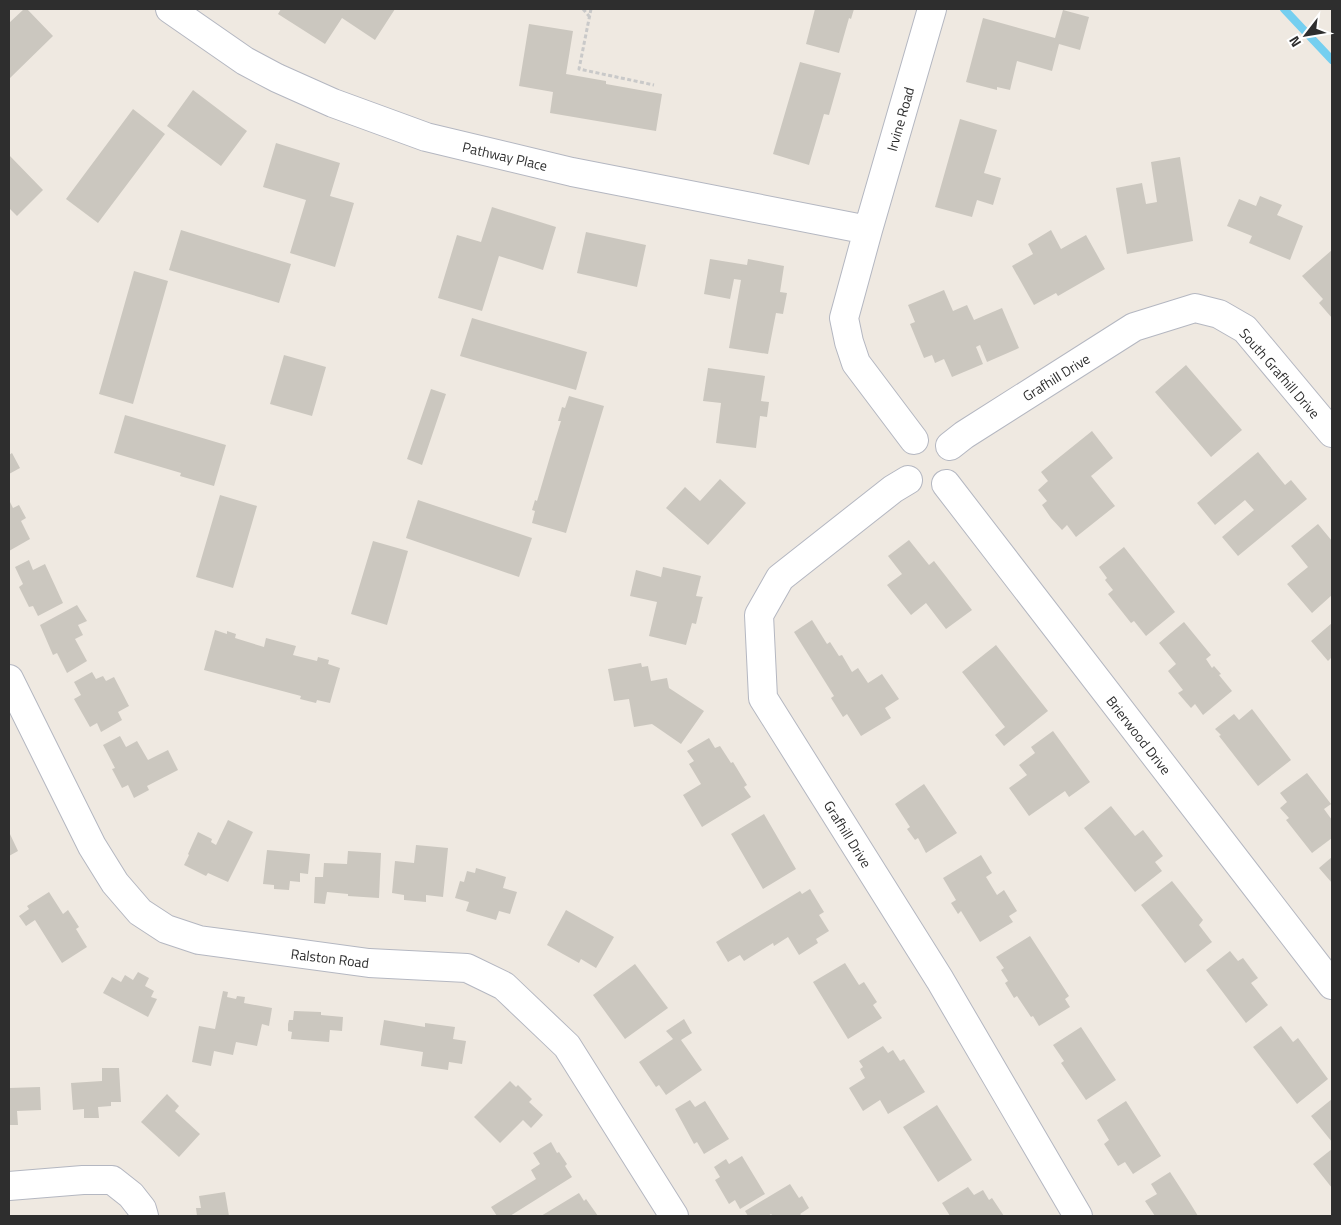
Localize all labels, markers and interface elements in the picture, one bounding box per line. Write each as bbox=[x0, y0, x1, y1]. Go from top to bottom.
north arrow bbox=[1281, 10, 1331, 60]
text: N bbox=[1283, 32, 1306, 52]
street label: Irvine Road bbox=[881, 84, 919, 154]
street label: Pathway Place bbox=[460, 136, 550, 176]
street label: South Grafhill Drive bbox=[1235, 323, 1325, 423]
street label: Grafhill Drive bbox=[1018, 348, 1094, 406]
street label: Brierwood Drive bbox=[1102, 691, 1176, 779]
street label: Grafhill Drive bbox=[819, 796, 877, 872]
street label: Ralston Road bbox=[290, 943, 370, 973]

